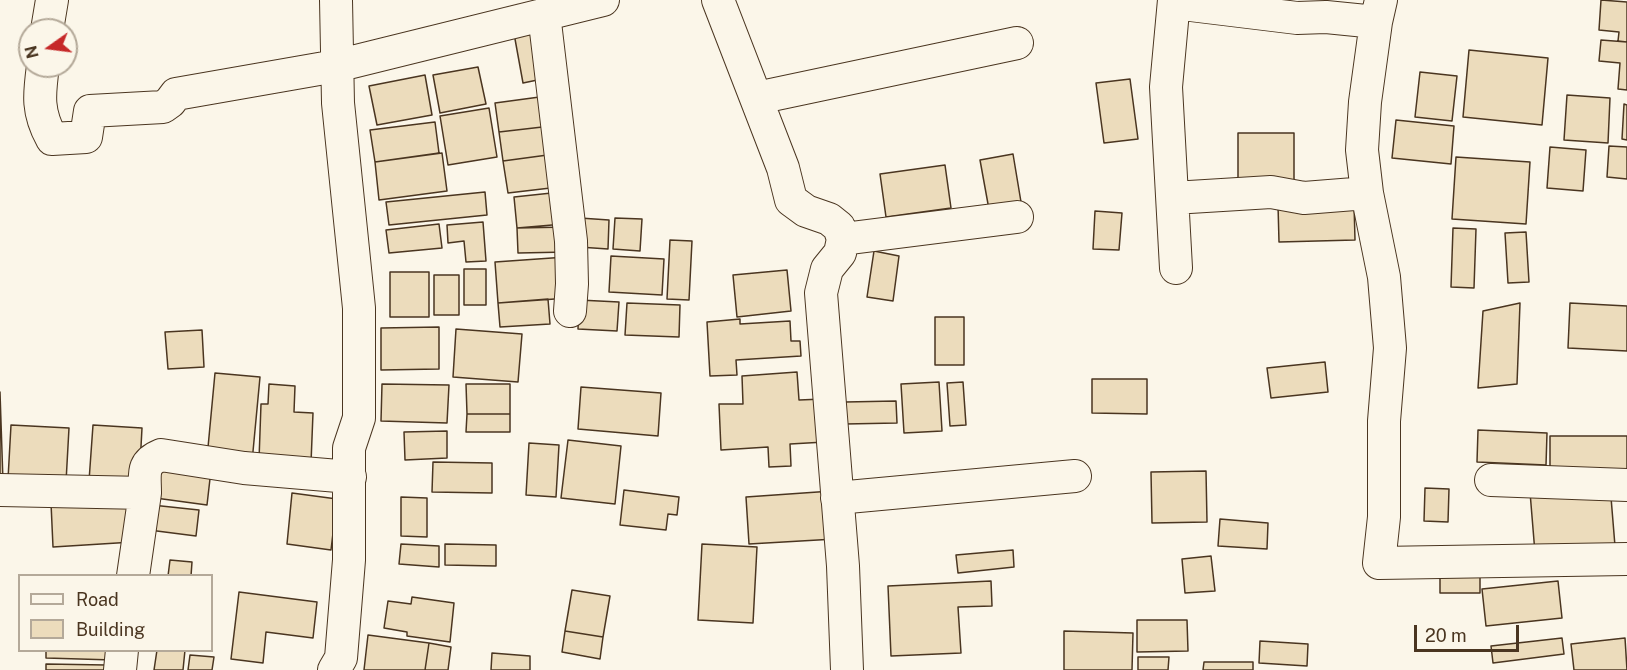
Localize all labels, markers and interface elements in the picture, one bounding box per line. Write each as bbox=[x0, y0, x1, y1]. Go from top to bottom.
north arrow bbox=[18, 18, 78, 78]
text: N bbox=[21, 44, 43, 60]
legend bbox=[18, 574, 213, 652]
text: Road bbox=[76, 589, 119, 610]
scale bar bbox=[1417, 613, 1522, 651]
text: Building bbox=[76, 619, 145, 640]
text: 20 m bbox=[1425, 625, 1467, 646]

